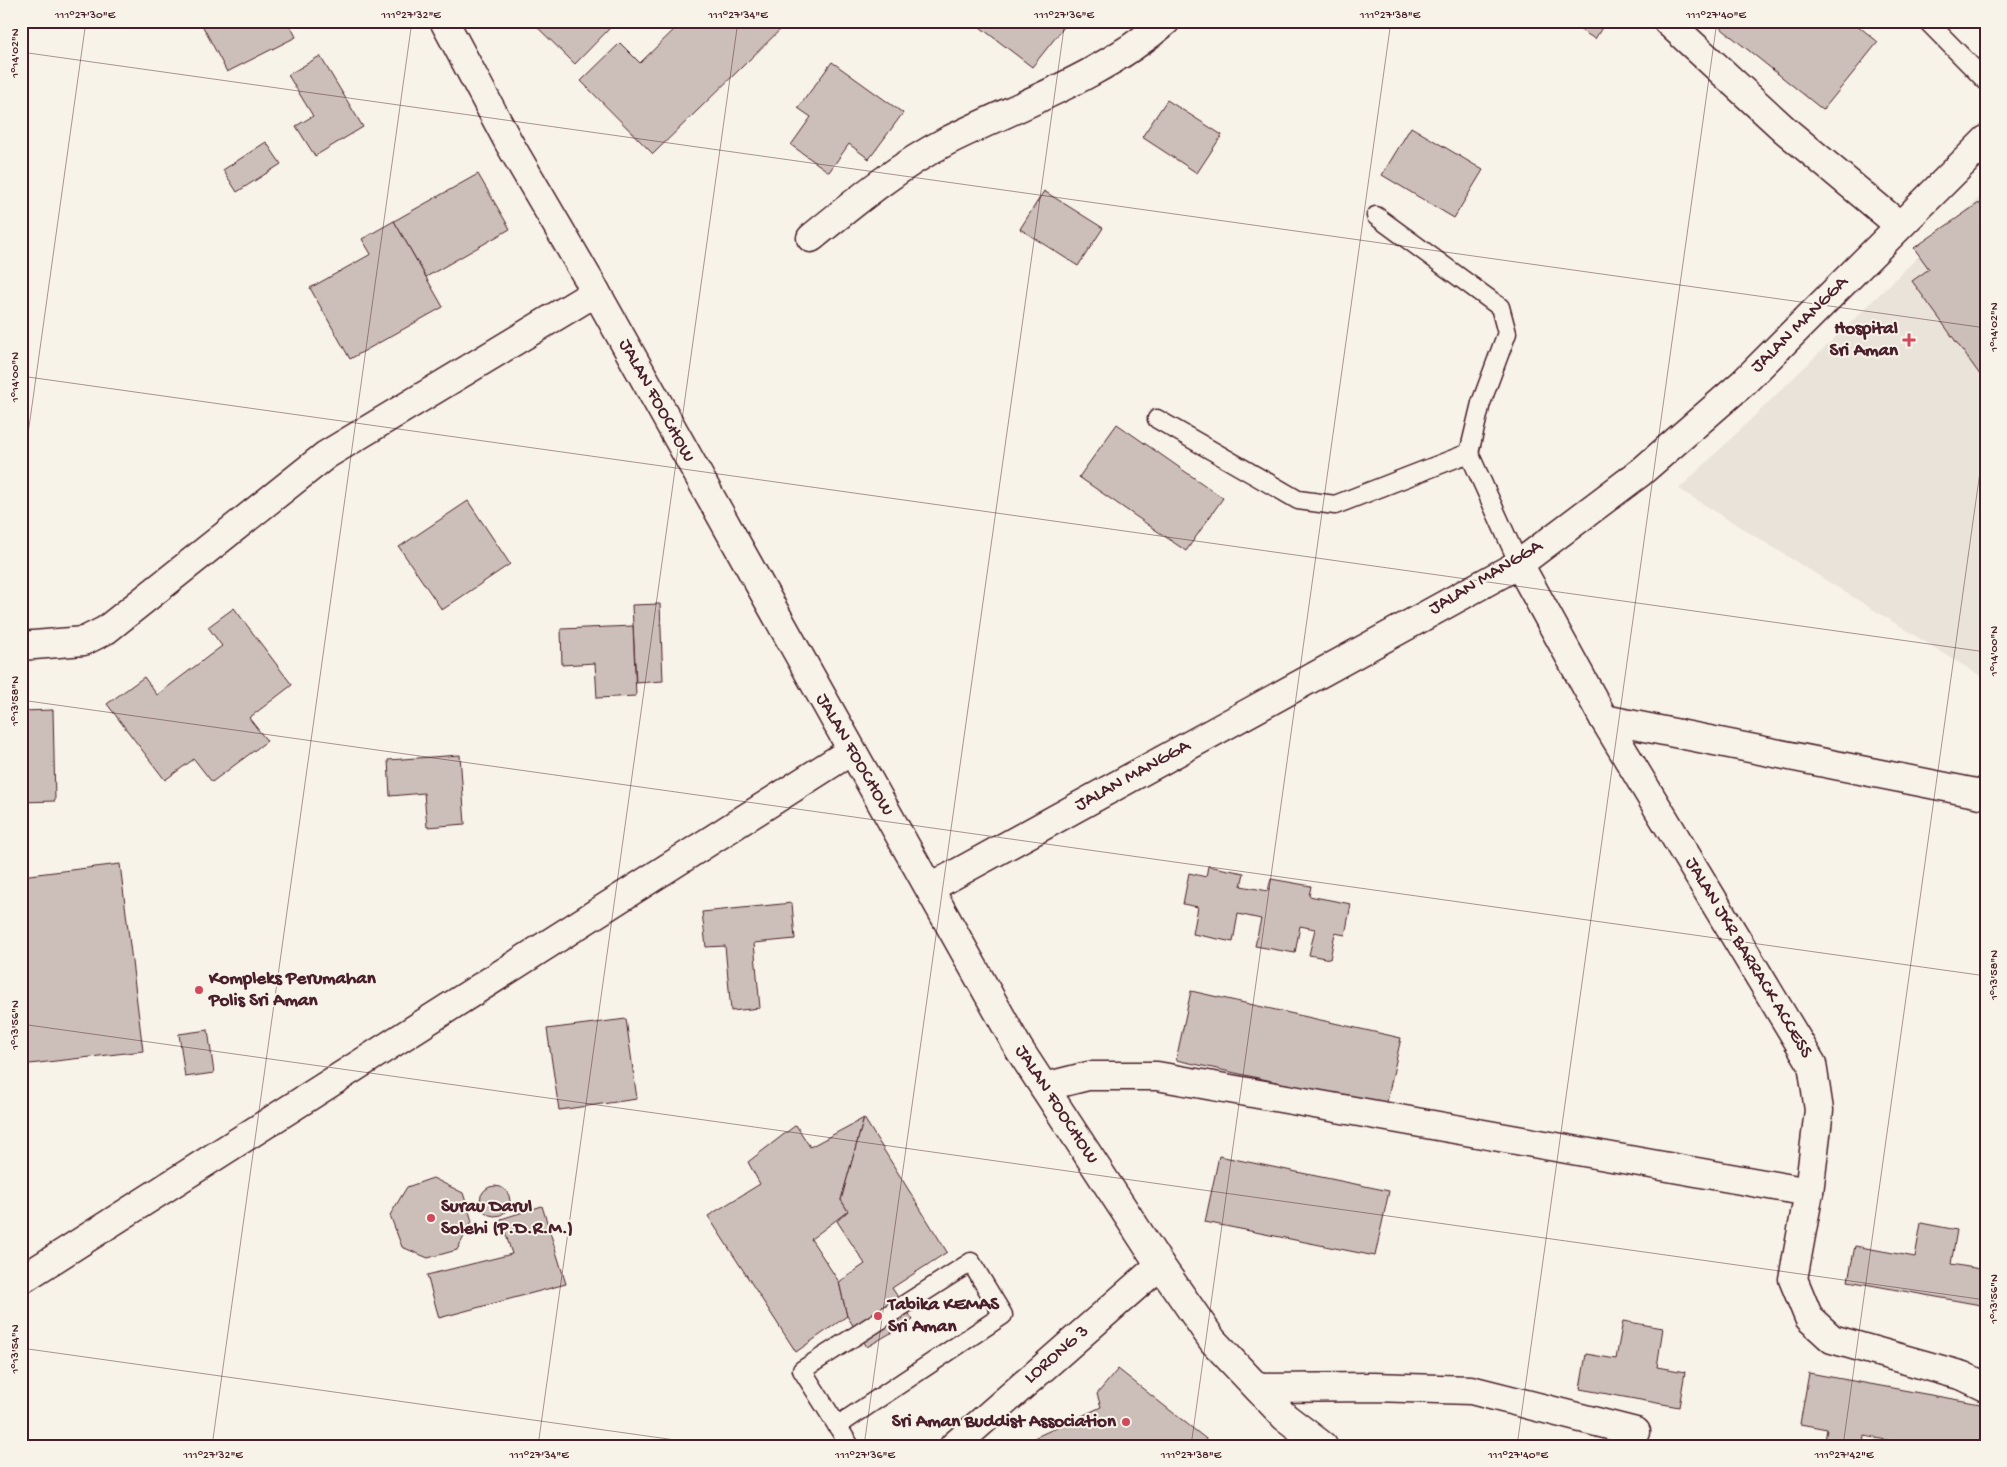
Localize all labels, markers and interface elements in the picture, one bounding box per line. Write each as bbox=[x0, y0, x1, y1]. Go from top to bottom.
text: 111°27'30"E bbox=[54, 9, 116, 23]
text: 111°27'32"E bbox=[380, 9, 441, 23]
text: 111°27'34"E bbox=[707, 9, 768, 23]
text: 111°27'36"E bbox=[1033, 9, 1094, 23]
text: 111°27'38"E bbox=[1359, 9, 1421, 23]
text: 111°27'40"E bbox=[1685, 9, 1747, 23]
text: 1°14'02"N bbox=[9, 28, 23, 79]
street label: JALAN MANGGA bbox=[1746, 270, 1855, 379]
text: 1°14'02"N bbox=[1988, 302, 2002, 353]
place label: Hospital Sri Aman bbox=[1830, 318, 1899, 363]
marker: Hospital Sri Aman bbox=[1902, 333, 1916, 347]
street label: JALAN FOOCHOW bbox=[613, 335, 699, 467]
text: 1°14'00"N bbox=[9, 352, 23, 403]
street label: JALAN MANGGA bbox=[1425, 534, 1548, 621]
text: 1°14'00"N bbox=[1988, 626, 2002, 677]
text: 1°13'58"N bbox=[9, 676, 23, 727]
street label: JALAN FOOCHOW bbox=[810, 690, 898, 820]
street label: JALAN MANGGA bbox=[1071, 734, 1196, 817]
street label: JALAN JKR BARRACK ACCESS bbox=[1679, 854, 1817, 1063]
text: 1°13'58"N bbox=[1988, 950, 2002, 1001]
place label: Kompleks Perumahan Polis Sri Aman bbox=[208, 968, 377, 1013]
marker: Kompleks Perumahan Polis Sri Aman bbox=[193, 984, 205, 996]
text: 1°13'56"N bbox=[9, 1000, 23, 1051]
street label: JALAN FOOCHOW bbox=[1009, 1041, 1103, 1169]
place label: Surau Darul Solehi (P.D.R.M.) bbox=[441, 1196, 573, 1241]
marker: Surau Darul Solehi (P.D.R.M.) bbox=[425, 1212, 437, 1224]
text: 1°13'56"N bbox=[1988, 1274, 2002, 1325]
place label: Tabika KEMAS Sri Aman bbox=[886, 1294, 1000, 1339]
marker: Tabika KEMAS Sri Aman bbox=[872, 1310, 884, 1322]
street label: LORONG 3 bbox=[1020, 1320, 1094, 1389]
text: 1°13'54"N bbox=[9, 1324, 23, 1375]
place label: Sri Aman Buddist Association bbox=[892, 1411, 1117, 1434]
marker: Sri Aman Buddist Association bbox=[1120, 1416, 1132, 1428]
text: 111°27'32"E bbox=[182, 1449, 243, 1463]
text: 111°27'34"E bbox=[508, 1449, 569, 1463]
text: 111°27'36"E bbox=[834, 1449, 895, 1463]
text: 111°27'38"E bbox=[1160, 1449, 1222, 1463]
text: 111°27'40"E bbox=[1487, 1449, 1549, 1463]
text: 111°27'42"E bbox=[1813, 1449, 1874, 1463]

